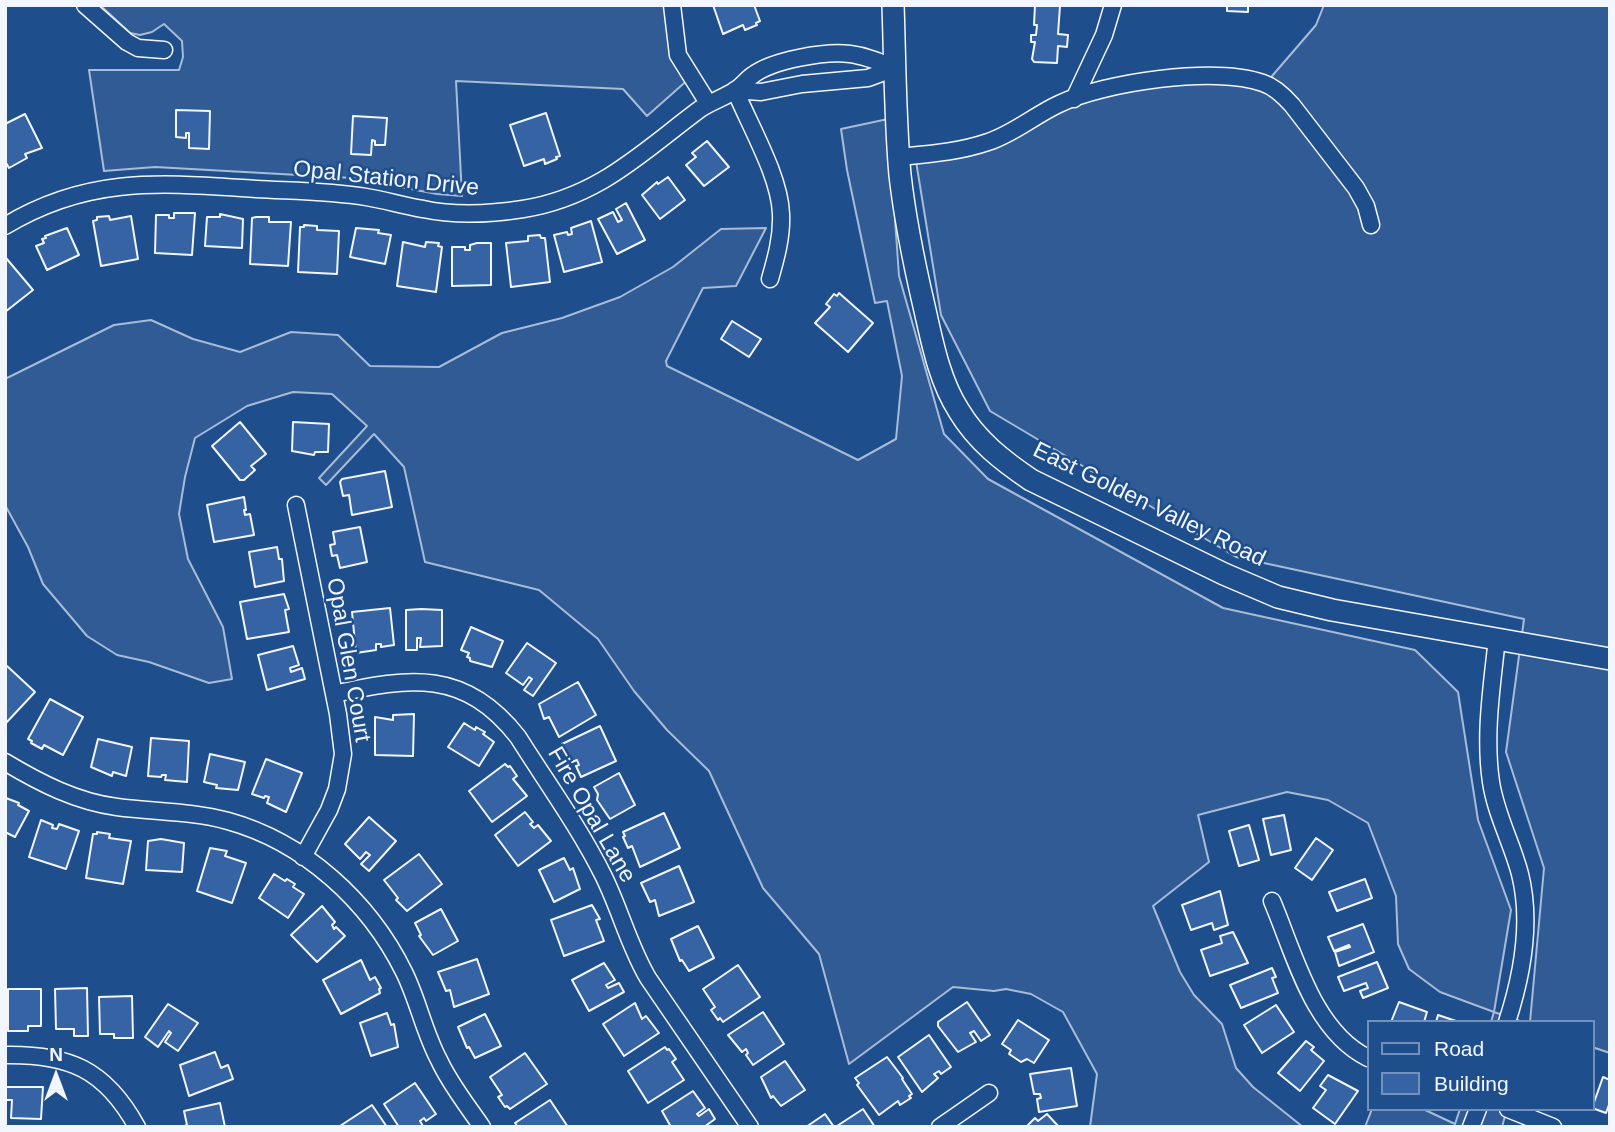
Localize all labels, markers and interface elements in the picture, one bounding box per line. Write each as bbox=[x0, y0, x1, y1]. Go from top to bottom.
street label: Opal Station Drive bbox=[292, 156, 480, 202]
street label: East Golden Valley Road bbox=[1028, 437, 1270, 573]
street label: Opal Glen Court bbox=[320, 576, 376, 744]
street label: Fire Opal Lane bbox=[541, 742, 641, 888]
legend bbox=[1366, 1020, 1594, 1111]
text: Road bbox=[1434, 1037, 1484, 1060]
north arrow bbox=[21, 1041, 91, 1111]
text: N bbox=[49, 1044, 63, 1065]
text: Building bbox=[1434, 1072, 1509, 1095]

